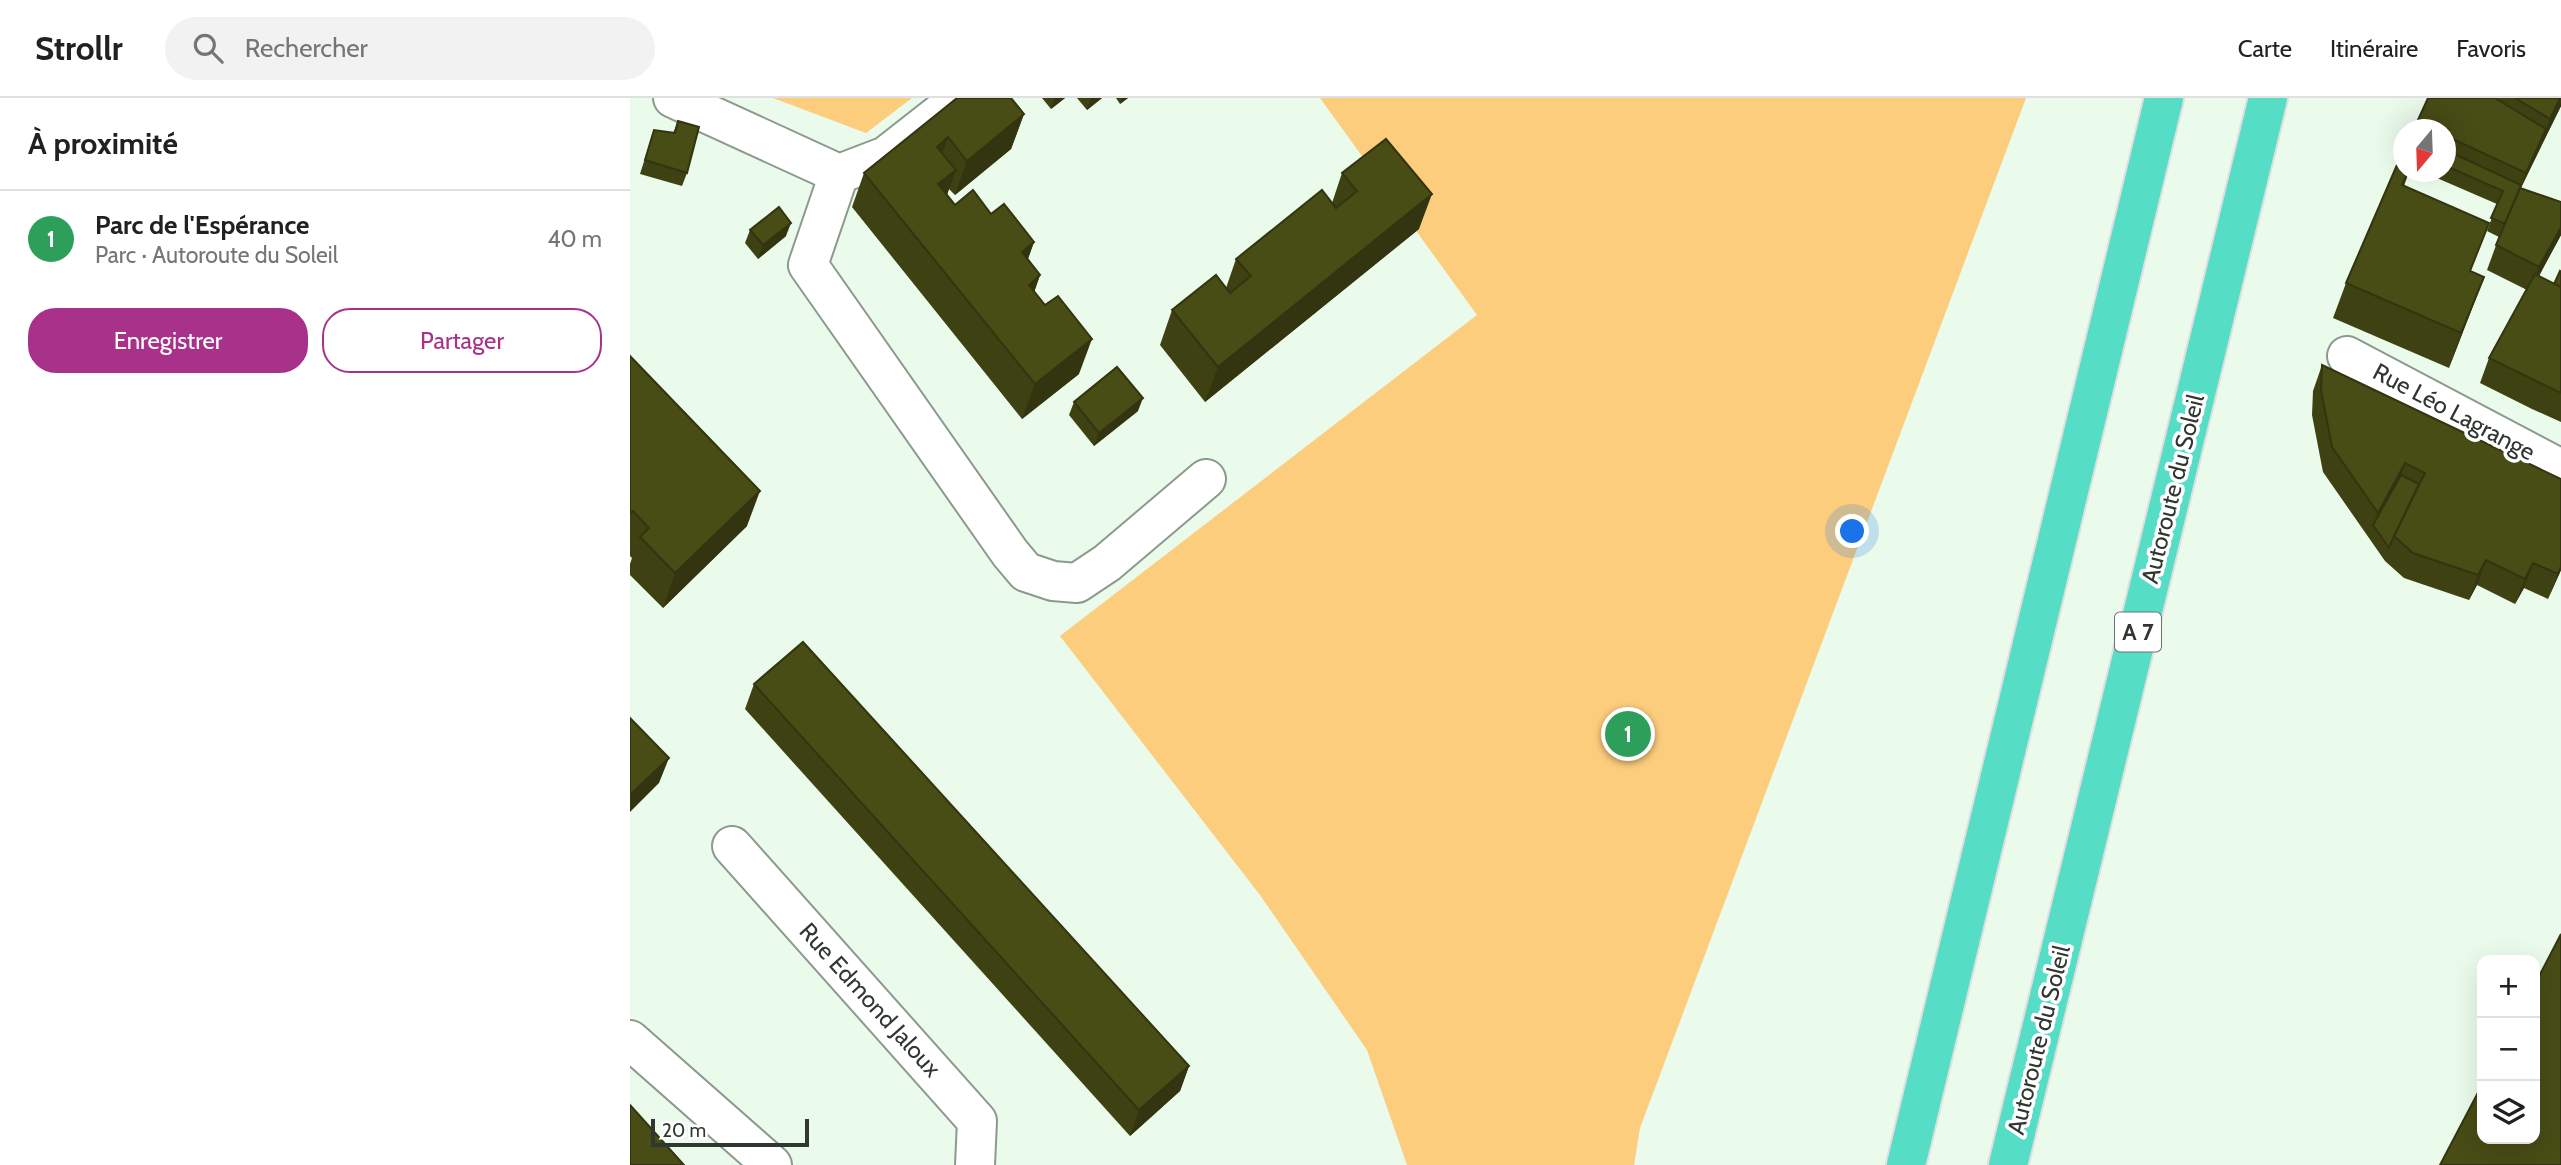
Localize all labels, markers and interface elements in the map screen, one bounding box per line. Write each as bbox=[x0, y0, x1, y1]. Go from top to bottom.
search box bbox=[165, 17, 655, 80]
text: Strollr bbox=[35, 28, 123, 68]
icon: search bbox=[189, 29, 227, 67]
text: Rechercher bbox=[245, 32, 368, 64]
text: Carte bbox=[2238, 34, 2292, 63]
text: Itinéraire bbox=[2330, 34, 2418, 63]
text: Favoris bbox=[2456, 34, 2526, 63]
north arrow bbox=[2393, 119, 2456, 182]
text: À proximité bbox=[28, 125, 178, 162]
text: Parc de l'Espérance bbox=[95, 209, 310, 241]
text: 1 bbox=[47, 225, 55, 253]
text: 40 m bbox=[547, 225, 602, 253]
text: Parc · Autoroute du Soleil bbox=[95, 241, 338, 269]
button: Enregistrer bbox=[28, 308, 308, 373]
button: Partager bbox=[322, 308, 602, 373]
street label: Rue Léo Lagrange bbox=[2368, 357, 2540, 466]
street label: Autoroute du Soleil bbox=[2135, 391, 2210, 587]
your location bbox=[1835, 514, 1869, 548]
road number: A 7 bbox=[2115, 612, 2161, 652]
pin: 1 bbox=[1605, 708, 1651, 760]
street label: Rue Edmond Jaloux bbox=[794, 917, 948, 1083]
street label: Autoroute du Soleil bbox=[2001, 942, 2076, 1138]
map controls bbox=[2477, 955, 2540, 1144]
button: + bbox=[2477, 955, 2540, 1018]
button: − bbox=[2477, 1018, 2540, 1081]
button: layers bbox=[2477, 1081, 2540, 1144]
scale bar bbox=[651, 1116, 808, 1148]
text: 20 m bbox=[662, 1119, 706, 1142]

